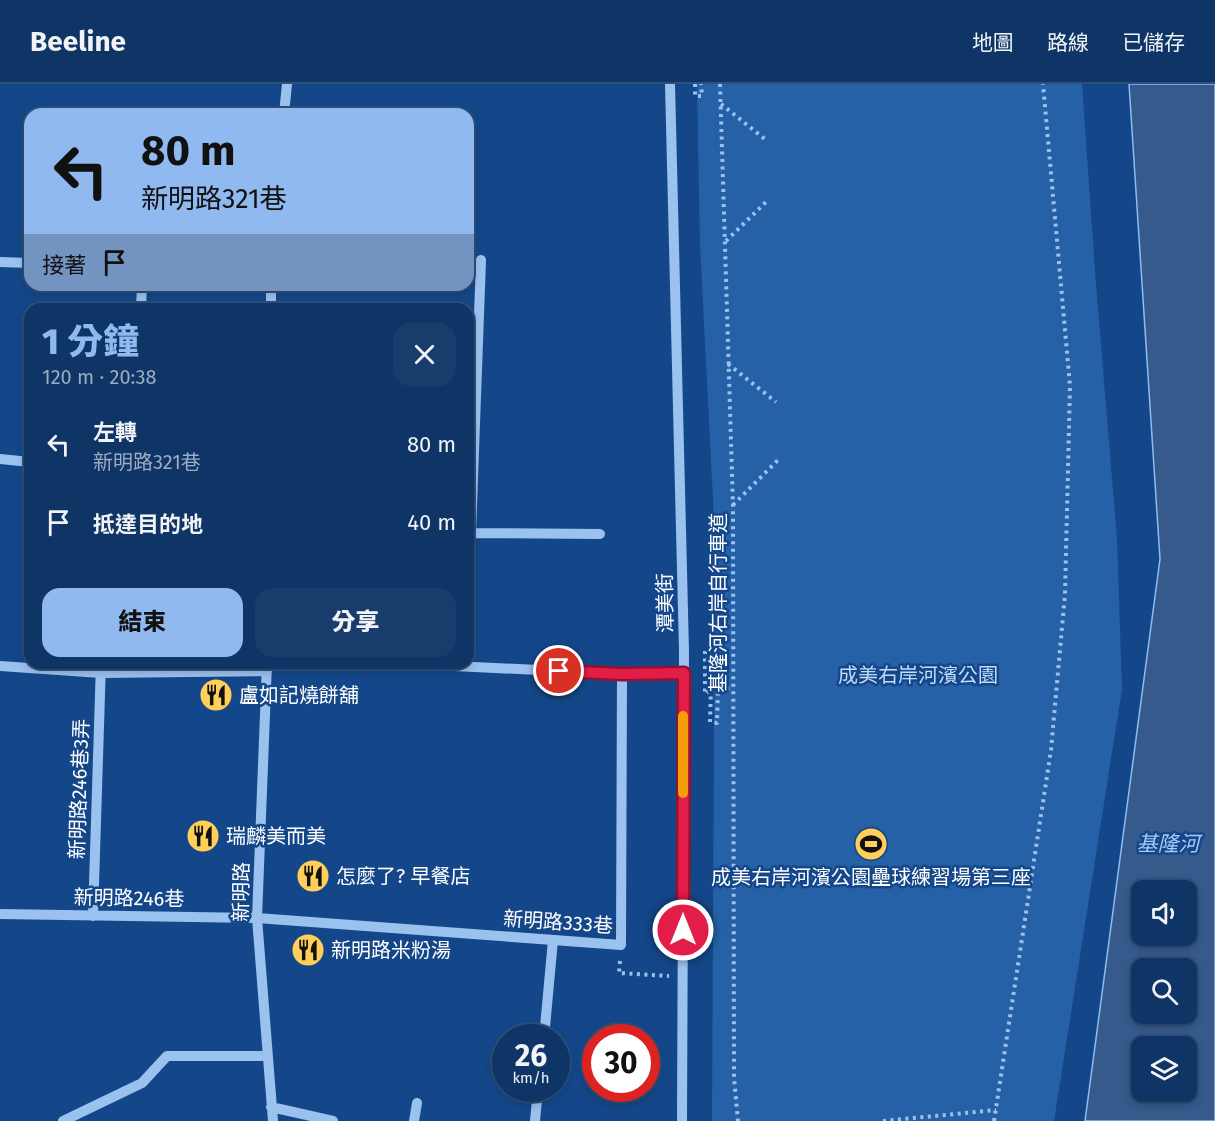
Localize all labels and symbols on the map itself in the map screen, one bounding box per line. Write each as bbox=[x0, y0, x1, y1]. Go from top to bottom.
street label: 基隆河右岸自行車道 bbox=[706, 513, 730, 693]
street label: 潭美街 bbox=[652, 573, 678, 633]
pin bbox=[533, 645, 584, 696]
park label: 成美右岸河濱公園 bbox=[838, 663, 998, 687]
restaurant icon: 盧如記燒餅舖 bbox=[198, 677, 234, 713]
place label: 盧如記燒餅舖 bbox=[239, 683, 359, 707]
street label: 新明路246巷3弄 bbox=[65, 718, 93, 860]
restaurant icon: 瑞麟美而美 bbox=[185, 818, 221, 854]
place label: 瑞麟美而美 bbox=[226, 824, 326, 848]
sports icon: 成美右岸河濱公園壘球練習場第三座 bbox=[853, 826, 889, 862]
water label: 基隆河 bbox=[1137, 831, 1203, 857]
restaurant icon: 怎麼了? 早餐店 bbox=[295, 858, 331, 894]
street label: 新明路 bbox=[228, 862, 254, 922]
place label: 怎麼了? 早餐店 bbox=[336, 864, 470, 888]
place label: 成美右岸河濱公園壘球練習場第三座 bbox=[711, 865, 1031, 889]
street label: 新明路246巷 bbox=[73, 885, 185, 911]
position arrow bbox=[651, 898, 715, 962]
street label: 新明路333巷 bbox=[502, 906, 614, 938]
restaurant icon: 新明路米粉湯 bbox=[290, 932, 326, 968]
place label: 新明路米粉湯 bbox=[331, 938, 451, 962]
speed limit sign: 30 bbox=[582, 1024, 660, 1102]

